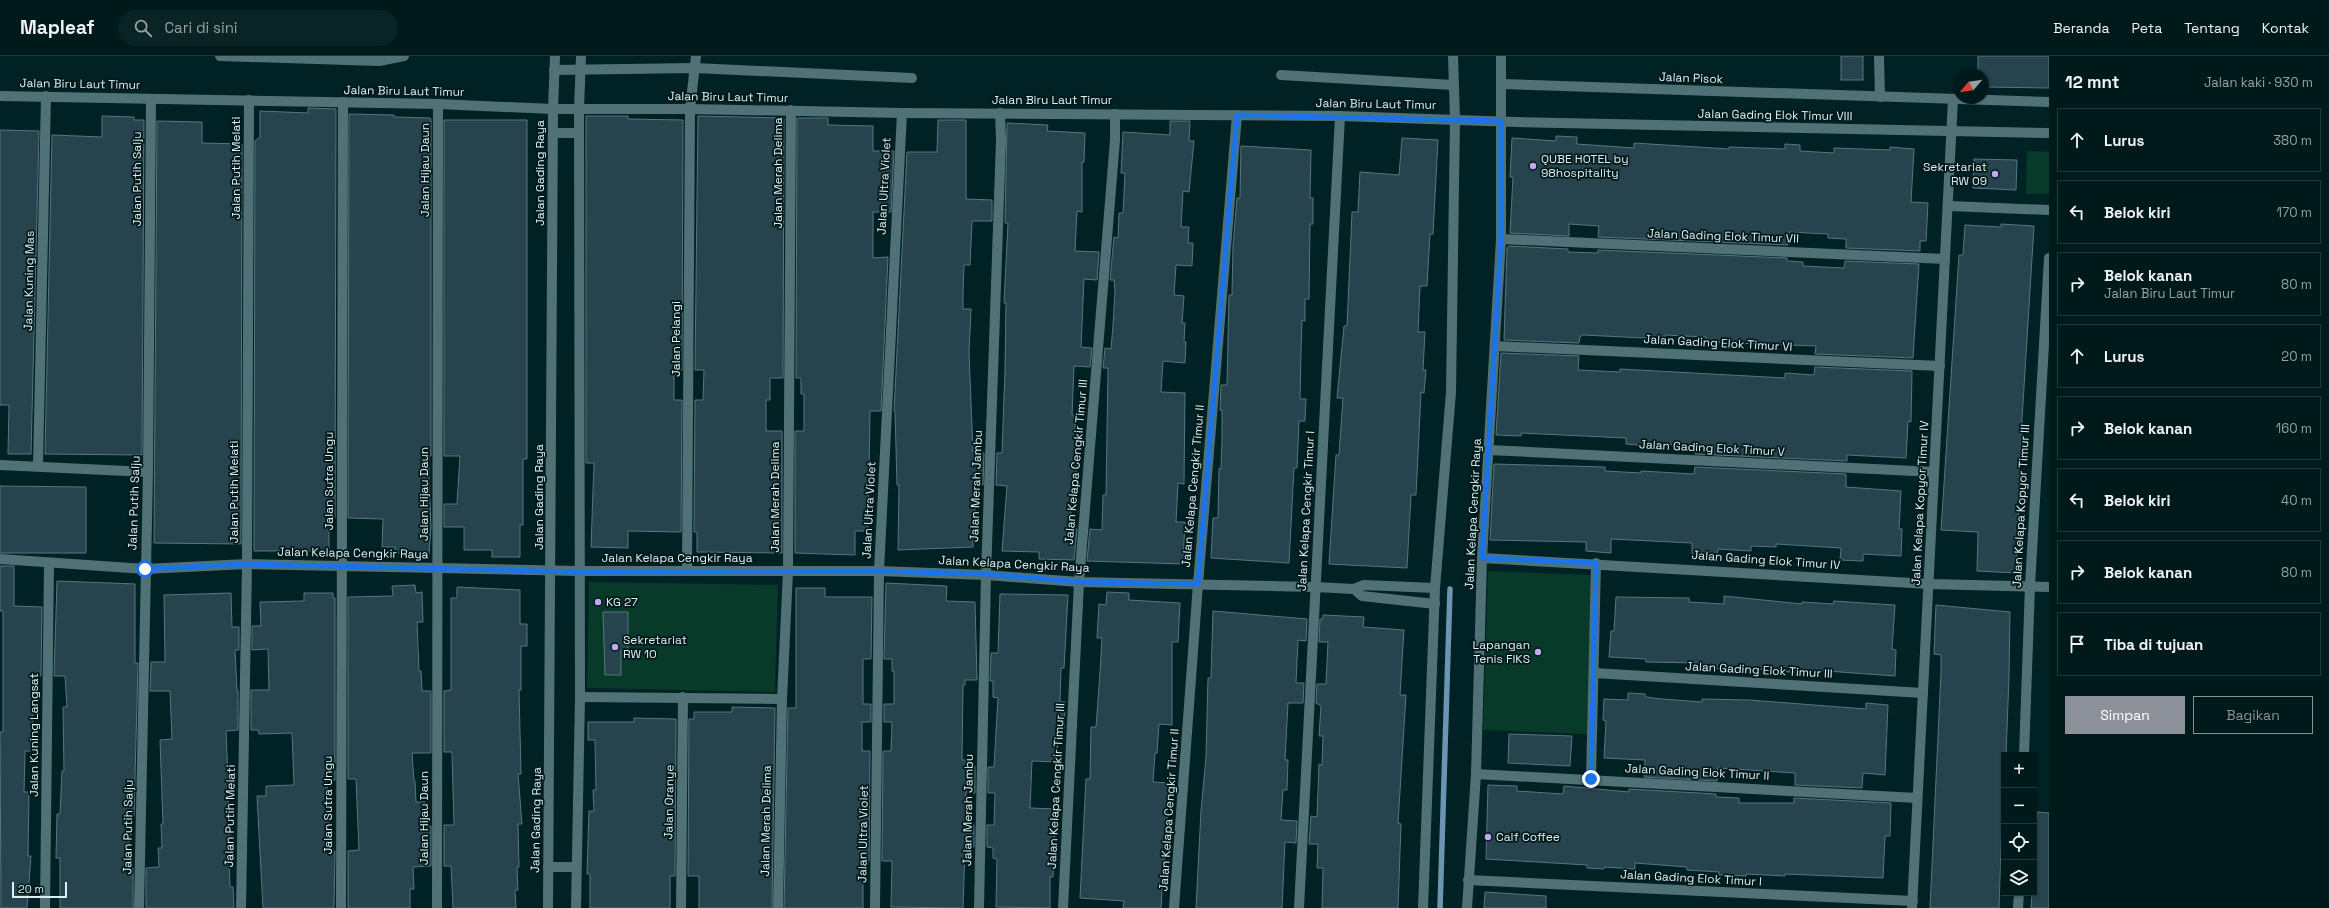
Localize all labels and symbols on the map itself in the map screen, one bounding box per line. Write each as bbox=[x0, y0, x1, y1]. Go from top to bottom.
north arrow bbox=[1953, 68, 1989, 104]
street label: Jalan Pisok bbox=[1659, 69, 1724, 87]
street label: Jalan Biru Laut Timur bbox=[19, 75, 141, 93]
street label: Jalan Biru Laut Timur bbox=[343, 82, 465, 100]
street label: Jalan Biru Laut Timur bbox=[667, 88, 789, 106]
street label: Jalan Biru Laut Timur bbox=[992, 92, 1113, 108]
street label: Jalan Biru Laut Timur bbox=[1315, 95, 1437, 113]
street label: Jalan Gading Elok Timur VIII bbox=[1697, 106, 1853, 124]
street label: Jalan Putih Melati bbox=[228, 117, 244, 219]
street label: Jalan Merah Delima bbox=[770, 117, 786, 229]
street label: Jalan Gading Raya bbox=[532, 120, 548, 226]
street label: Jalan Hijau Daun bbox=[417, 123, 433, 217]
street label: Jalan Putih Salju bbox=[129, 132, 145, 226]
street label: Jalan Ultra Violet bbox=[873, 137, 895, 235]
place label: QUBE HOTEL by 98hospitality bbox=[1541, 151, 1629, 181]
place label: Sekretariat RW 09 bbox=[1923, 159, 1987, 189]
marker: QUBE HOTEL by 98hospitality bbox=[1528, 161, 1538, 171]
marker: Sekretariat RW 09 bbox=[1990, 169, 2000, 179]
street label: Jalan Gading Elok Timur VII bbox=[1647, 225, 1799, 247]
street label: Jalan Kuning Mas bbox=[20, 231, 38, 331]
street label: Jalan Pelangi bbox=[668, 301, 684, 377]
street label: Jalan Gading Elok Timur VI bbox=[1643, 331, 1793, 355]
street label: Jalan Kelapa Cengkir Timur III bbox=[1061, 379, 1091, 545]
street label: Jalan Kelapa Cengkir Timur II bbox=[1178, 404, 1208, 568]
street label: Jalan Kelapa Kopyor Timur IV bbox=[1908, 419, 1932, 586]
street label: Jalan Kelapa Kopyor Timur III bbox=[2009, 424, 2033, 588]
street label: Jalan Merah Jambu bbox=[966, 430, 986, 542]
street label: Jalan Kelapa Cengkir Timur I bbox=[1294, 431, 1318, 591]
street label: Jalan Sutra Ungu bbox=[321, 432, 337, 530]
street label: Jalan Gading Elok Timur V bbox=[1639, 436, 1786, 460]
street label: Jalan Kelapa Cengkir Raya bbox=[1461, 438, 1485, 590]
street label: Jalan Putih Melati bbox=[226, 441, 242, 543]
street label: Jalan Merah Delima bbox=[767, 441, 783, 553]
street label: Jalan Gading Raya bbox=[531, 444, 547, 550]
street label: Jalan Hijau Daun bbox=[416, 447, 432, 541]
street label: Jalan Putih Salju bbox=[124, 455, 144, 551]
street label: Jalan Ultra Violet bbox=[858, 461, 880, 559]
street label: Jalan Kelapa Cengkir Raya bbox=[277, 544, 429, 562]
street label: Jalan Gading Elok Timur IV bbox=[1691, 547, 1842, 573]
street label: Jalan Kelapa Cengkir Raya bbox=[601, 550, 753, 566]
street label: Jalan Kelapa Cengkir Raya bbox=[938, 552, 1090, 576]
route start bbox=[136, 560, 154, 578]
place label: KG 27 bbox=[606, 594, 638, 610]
marker: KG 27 bbox=[593, 597, 603, 607]
place label: Sekretariat RW 10 bbox=[623, 632, 687, 662]
place label: Lapangan Tenis FIKS bbox=[1473, 637, 1530, 667]
marker: Sekretariat RW 10 bbox=[610, 642, 620, 652]
marker: Lapangan Tenis FIKS bbox=[1533, 647, 1543, 657]
street label: Jalan Gading Elok Timur III bbox=[1685, 658, 1833, 682]
street label: Jalan Kuning Langsat bbox=[26, 673, 42, 797]
street label: Jalan Kelapa Cengkir Timur III bbox=[1044, 703, 1068, 869]
street label: Jalan Kelapa Cengkir Timur II bbox=[1155, 728, 1183, 892]
street label: Jalan Merah Jambu bbox=[959, 754, 977, 866]
street label: Jalan Sutra Ungu bbox=[320, 756, 336, 854]
street label: Jalan Gading Elok Timur II bbox=[1624, 760, 1770, 784]
street label: Jalan Putih Melati bbox=[221, 764, 239, 868]
street label: Jalan Oranye bbox=[660, 764, 678, 840]
street label: Jalan Merah Delima bbox=[757, 765, 775, 877]
street label: Jalan Gading Raya bbox=[527, 767, 545, 873]
route end bbox=[1582, 770, 1600, 788]
street label: Jalan Hijau Daun bbox=[416, 771, 432, 865]
street label: Jalan Putih Salju bbox=[119, 779, 137, 875]
street label: Jalan Ultra Violet bbox=[854, 785, 872, 883]
place label: Calf Coffee bbox=[1496, 829, 1560, 845]
marker: Calf Coffee bbox=[1483, 832, 1493, 842]
street label: Jalan Gading Elok Timur I bbox=[1620, 866, 1762, 890]
scale bar bbox=[12, 880, 67, 899]

